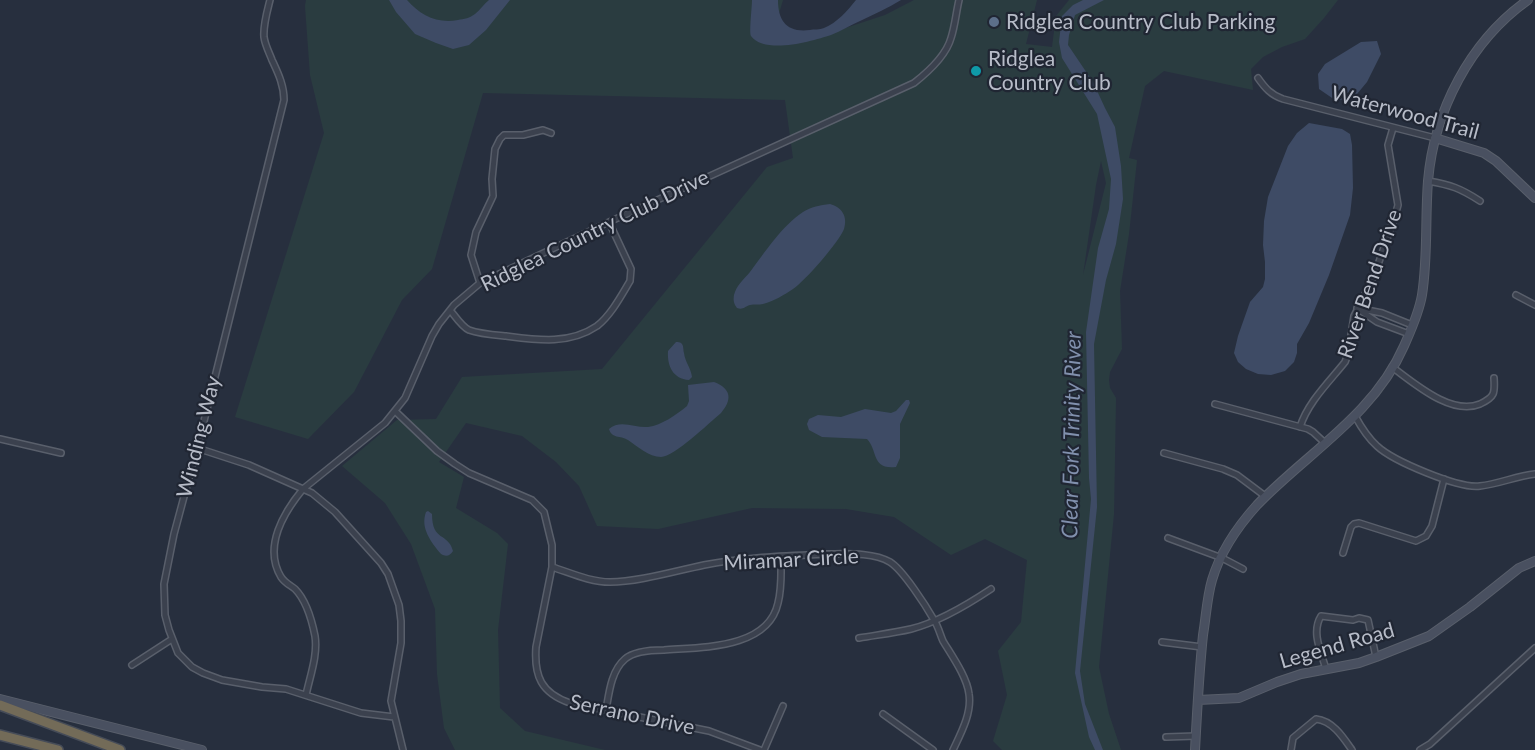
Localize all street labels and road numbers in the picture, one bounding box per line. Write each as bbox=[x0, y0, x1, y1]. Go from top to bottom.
street label: Waterwood Trail bbox=[1328, 81, 1482, 145]
street label: Ridglea Country Club Drive bbox=[477, 165, 713, 297]
street label: River Bend Drive bbox=[1333, 206, 1407, 362]
street label: Winding Way bbox=[172, 373, 226, 501]
street label: Miramar Circle bbox=[723, 544, 859, 576]
street label: Legend Road bbox=[1277, 618, 1397, 674]
street label: Serrano Drive bbox=[567, 689, 697, 741]

